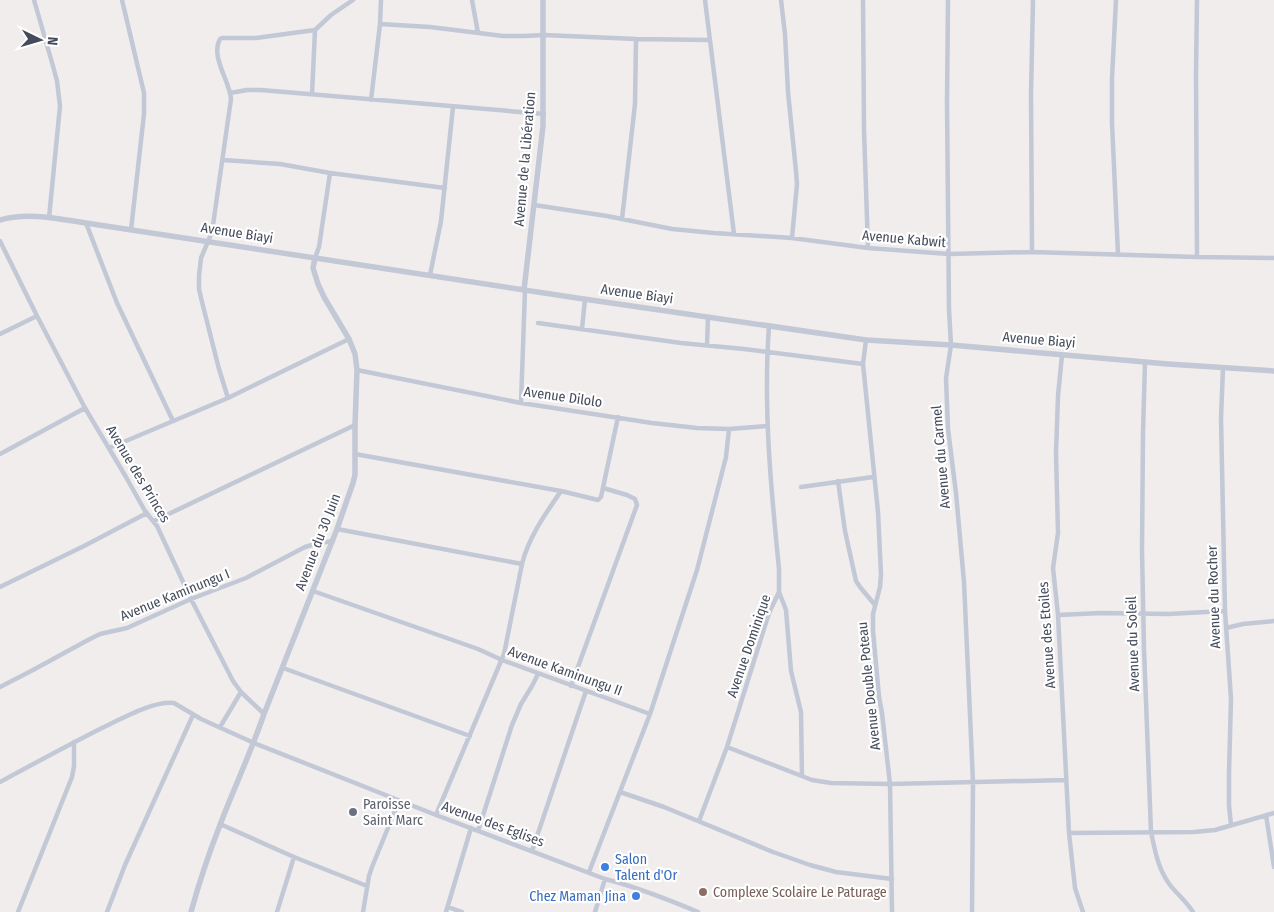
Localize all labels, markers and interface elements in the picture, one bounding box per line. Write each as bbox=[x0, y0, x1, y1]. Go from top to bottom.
north arrow bbox=[15, 15, 65, 65]
text: N bbox=[44, 36, 61, 46]
street label: Avenue de la Libération bbox=[511, 91, 539, 227]
street label: Avenue Biayi bbox=[200, 219, 274, 247]
street label: Avenue Kabwit bbox=[861, 227, 947, 251]
street label: Avenue Biayi bbox=[600, 281, 674, 307]
street label: Avenue Biayi bbox=[1002, 328, 1076, 352]
street label: Avenue Dilolo bbox=[523, 383, 603, 411]
street label: Avenue du Carmel bbox=[928, 404, 954, 509]
street label: Avenue des Princes bbox=[102, 422, 174, 526]
street label: Avenue du 30 Juin bbox=[292, 491, 344, 593]
street label: Avenue du Rocher bbox=[1204, 545, 1224, 649]
street label: Avenue Kaminungu I bbox=[118, 565, 232, 625]
street label: Avenue des Etoiles bbox=[1035, 581, 1059, 689]
street label: Avenue Dominique bbox=[723, 592, 775, 700]
street label: Avenue du Soleil bbox=[1123, 596, 1143, 692]
street label: Avenue Double Poteau bbox=[854, 621, 884, 751]
street label: Avenue Kaminungu II bbox=[506, 642, 624, 700]
place label: Paroisse Saint Marc bbox=[363, 796, 423, 829]
street label: Avenue des Eglises bbox=[439, 798, 547, 850]
marker: Paroisse Saint Marc bbox=[347, 806, 359, 818]
place label: Salon Talent d'Or bbox=[615, 851, 677, 884]
marker: Salon Talent d'Or bbox=[599, 861, 611, 873]
place label: Complexe Scolaire Le Paturage bbox=[713, 884, 887, 901]
marker: Complexe Scolaire Le Paturage bbox=[697, 886, 709, 898]
place label: Chez Maman Jina bbox=[529, 888, 626, 905]
marker: Chez Maman Jina bbox=[630, 890, 642, 902]

